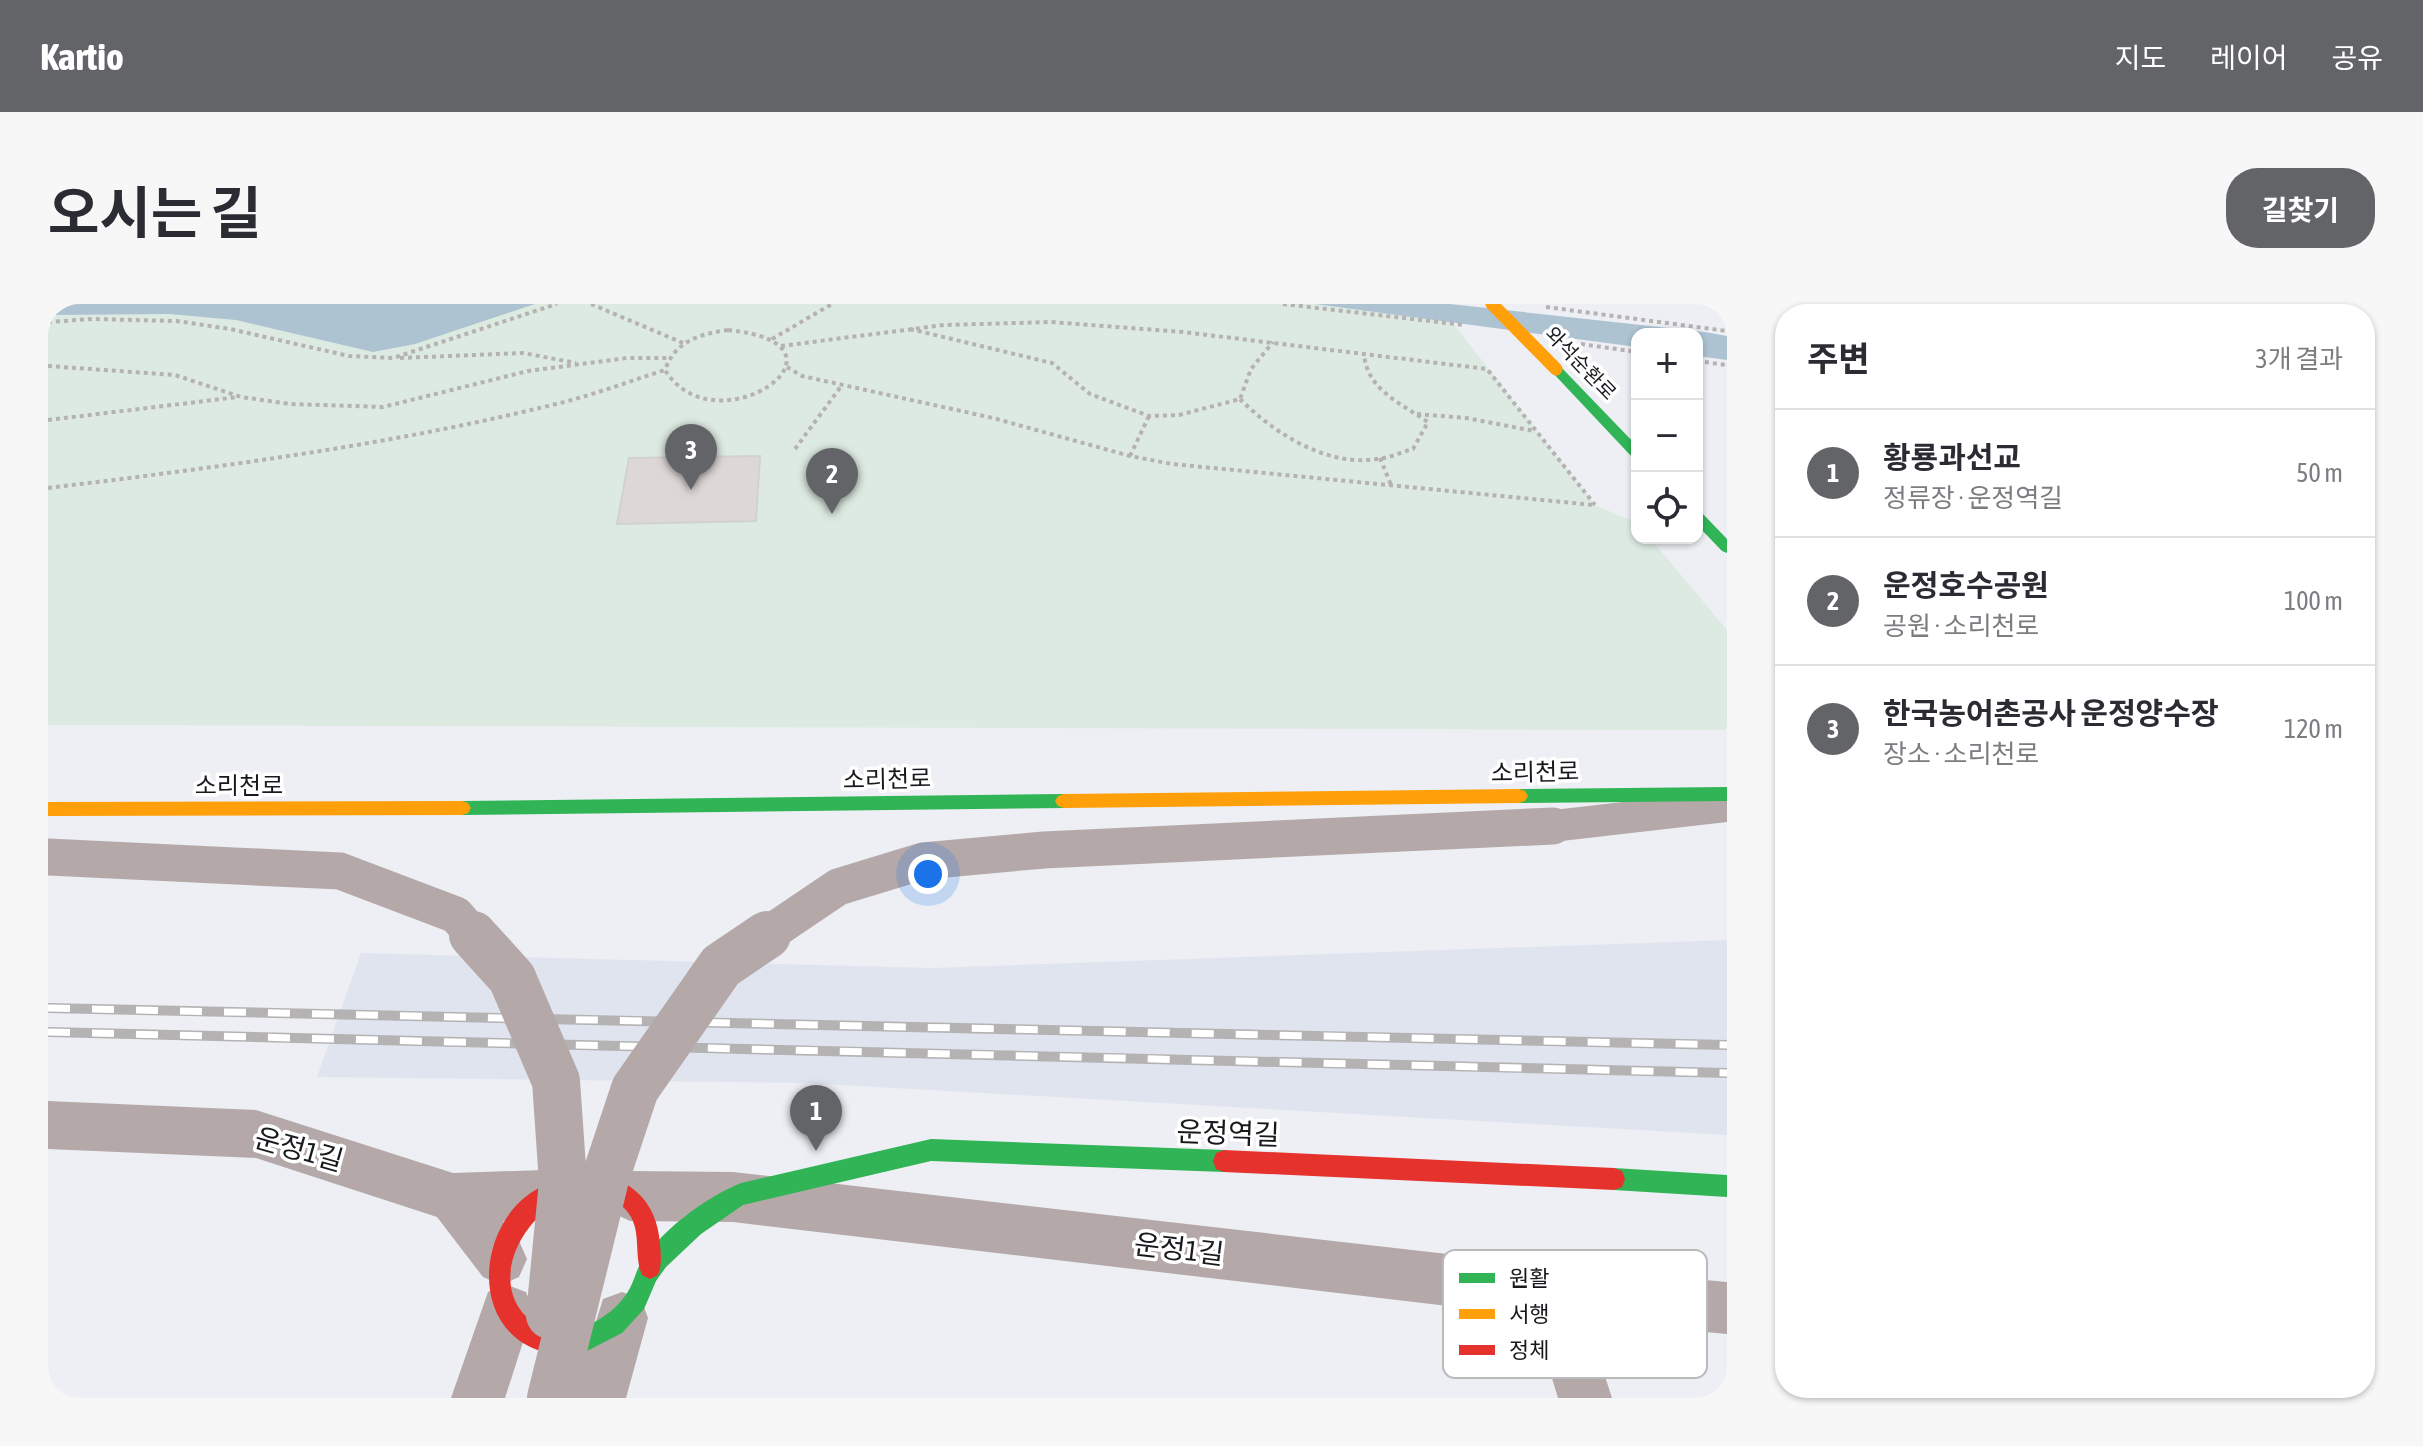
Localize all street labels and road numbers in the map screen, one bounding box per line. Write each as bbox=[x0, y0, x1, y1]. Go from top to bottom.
street label: 와석순환로 bbox=[1541, 322, 1621, 404]
street label: 소리천로 bbox=[1491, 758, 1579, 786]
street label: 소리천로 bbox=[843, 765, 931, 793]
street label: 소리천로 bbox=[195, 772, 283, 799]
street label: 운정역길 bbox=[1176, 1115, 1280, 1151]
street label: 운정1길 bbox=[251, 1121, 347, 1177]
street label: 운정1길 bbox=[1132, 1228, 1226, 1270]

